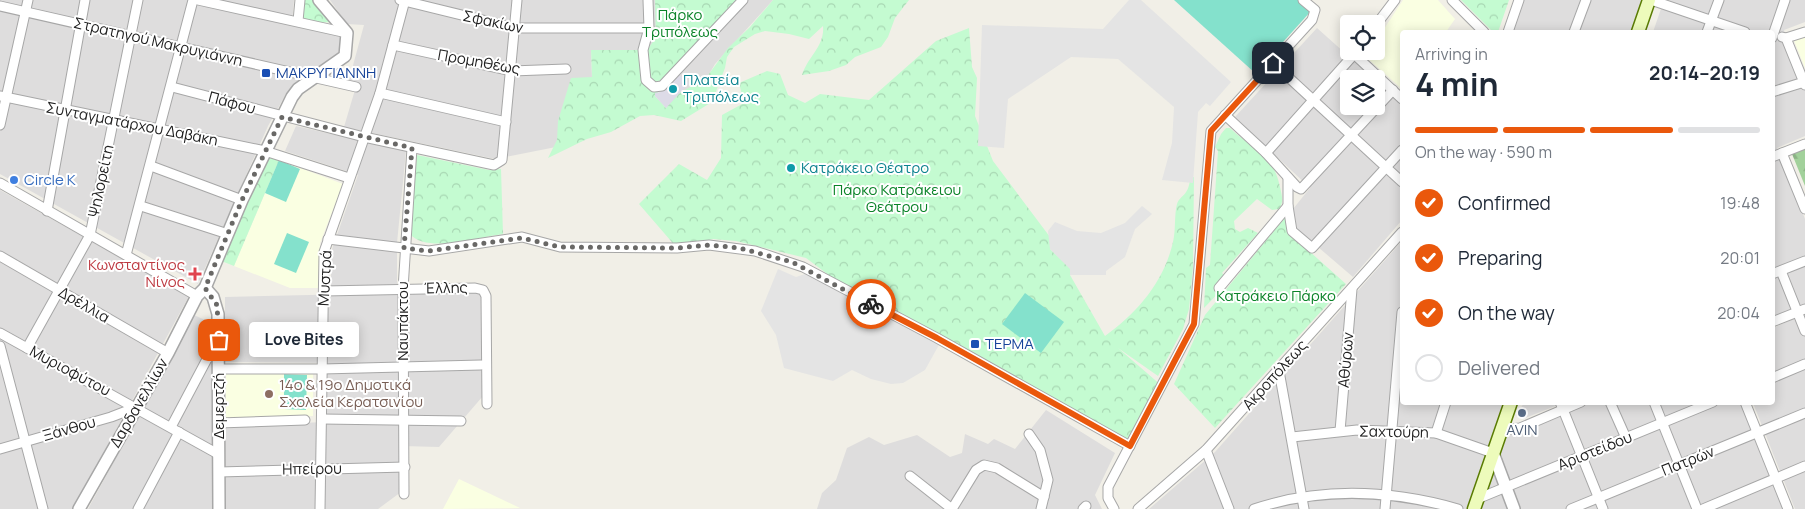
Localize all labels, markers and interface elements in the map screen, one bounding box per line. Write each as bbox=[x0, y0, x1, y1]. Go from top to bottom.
park label: Πάρκο Τριπόλεως bbox=[642, 4, 718, 42]
street label: Σφακίων bbox=[461, 5, 526, 38]
street label: Στρατηγού Μακρυγιάννη bbox=[72, 12, 245, 71]
map controls bbox=[1340, 15, 1385, 115]
button: locate bbox=[1340, 15, 1385, 60]
pin bbox=[1252, 42, 1294, 84]
text: Arriving in bbox=[1415, 43, 1488, 65]
street label: Προμηθέως bbox=[436, 44, 522, 79]
icon: home bbox=[1259, 49, 1287, 77]
text: 20:14–20:19 bbox=[1649, 60, 1760, 86]
place label: ΜΑΚΡΥΓΙΑΝΝΗ bbox=[276, 62, 376, 83]
text: 4 min bbox=[1415, 62, 1499, 106]
marker: ΜΑΚΡΥΓΙΑΝΝΗ bbox=[260, 67, 272, 79]
place label: Πλατεία Τριπόλεως bbox=[683, 69, 759, 107]
button: layers bbox=[1340, 70, 1385, 115]
marker: Πλατεία Τριπόλεως bbox=[667, 83, 679, 95]
street label: Πάφου bbox=[206, 86, 258, 119]
street label: Συνταγματάρχου Δαβάκη bbox=[44, 97, 220, 151]
text: On the way · 590 m bbox=[1415, 141, 1552, 163]
street label: Ψηλορείτη bbox=[83, 143, 118, 219]
place label: Κατράκειο Θέατρο bbox=[801, 157, 929, 178]
marker: Κατράκειο Θέατρο bbox=[785, 162, 797, 174]
place label: Circle K bbox=[24, 169, 76, 190]
marker: Circle K bbox=[8, 174, 20, 186]
park label: Πάρκο Κατράκειου Θεάτρου bbox=[833, 179, 961, 217]
icon: check bbox=[1415, 189, 1443, 217]
text: Confirmed bbox=[1458, 190, 1551, 216]
text: 19:48 bbox=[1720, 192, 1760, 214]
icon: check bbox=[1415, 244, 1443, 272]
text: Preparing bbox=[1458, 245, 1543, 271]
text: 20:01 bbox=[1720, 247, 1760, 269]
street label: Μυστρά bbox=[313, 249, 336, 306]
place label: Κωνσταντίνος Νίνος bbox=[88, 254, 185, 292]
marker: Κωνσταντίνος Νίνος bbox=[189, 268, 201, 280]
street label: Έλλης bbox=[424, 277, 468, 298]
courier bbox=[846, 279, 896, 329]
street label: Δρέλλια bbox=[55, 281, 114, 328]
street label: Ναυπάκτου bbox=[392, 281, 413, 361]
park label: Κατράκειο Πάρκο bbox=[1216, 285, 1336, 306]
icon: bike bbox=[857, 290, 885, 318]
icon: check bbox=[1415, 299, 1443, 327]
text: On the way bbox=[1458, 300, 1555, 326]
text: 20:04 bbox=[1717, 302, 1760, 324]
pin bbox=[198, 319, 240, 361]
callout: Love Bites bbox=[249, 322, 359, 358]
icon: bag bbox=[205, 326, 233, 354]
text: Love Bites bbox=[265, 328, 343, 350]
street label: Αθύρων bbox=[1333, 331, 1358, 389]
place label: ΤΕΡΜΑ bbox=[985, 333, 1034, 354]
street label: Ακροπόλεως bbox=[1237, 335, 1312, 414]
marker: ΤΕΡΜΑ bbox=[969, 338, 981, 350]
street label: Μυριοφύτου bbox=[26, 340, 114, 401]
street label: Δαρδανελλίων bbox=[104, 354, 173, 451]
text: Delivered bbox=[1458, 355, 1540, 381]
street label: Δεμερτζή bbox=[208, 373, 229, 439]
place label: 14ο & 19ο Δημοτικά Σχολεία Κερατσινίου bbox=[279, 374, 423, 412]
marker: 14ο & 19ο Δημοτικά Σχολεία Κερατσινίου bbox=[263, 388, 275, 400]
marker: AVIN bbox=[1516, 407, 1528, 419]
street label: Ξάνθου bbox=[40, 411, 98, 446]
place label: AVIN bbox=[1506, 419, 1538, 440]
street label: Σαχτούρη bbox=[1359, 420, 1429, 443]
street label: Αριστείδου bbox=[1554, 426, 1635, 475]
street label: Πατρών bbox=[1658, 440, 1718, 481]
street label: Ηπείρου bbox=[282, 457, 342, 480]

